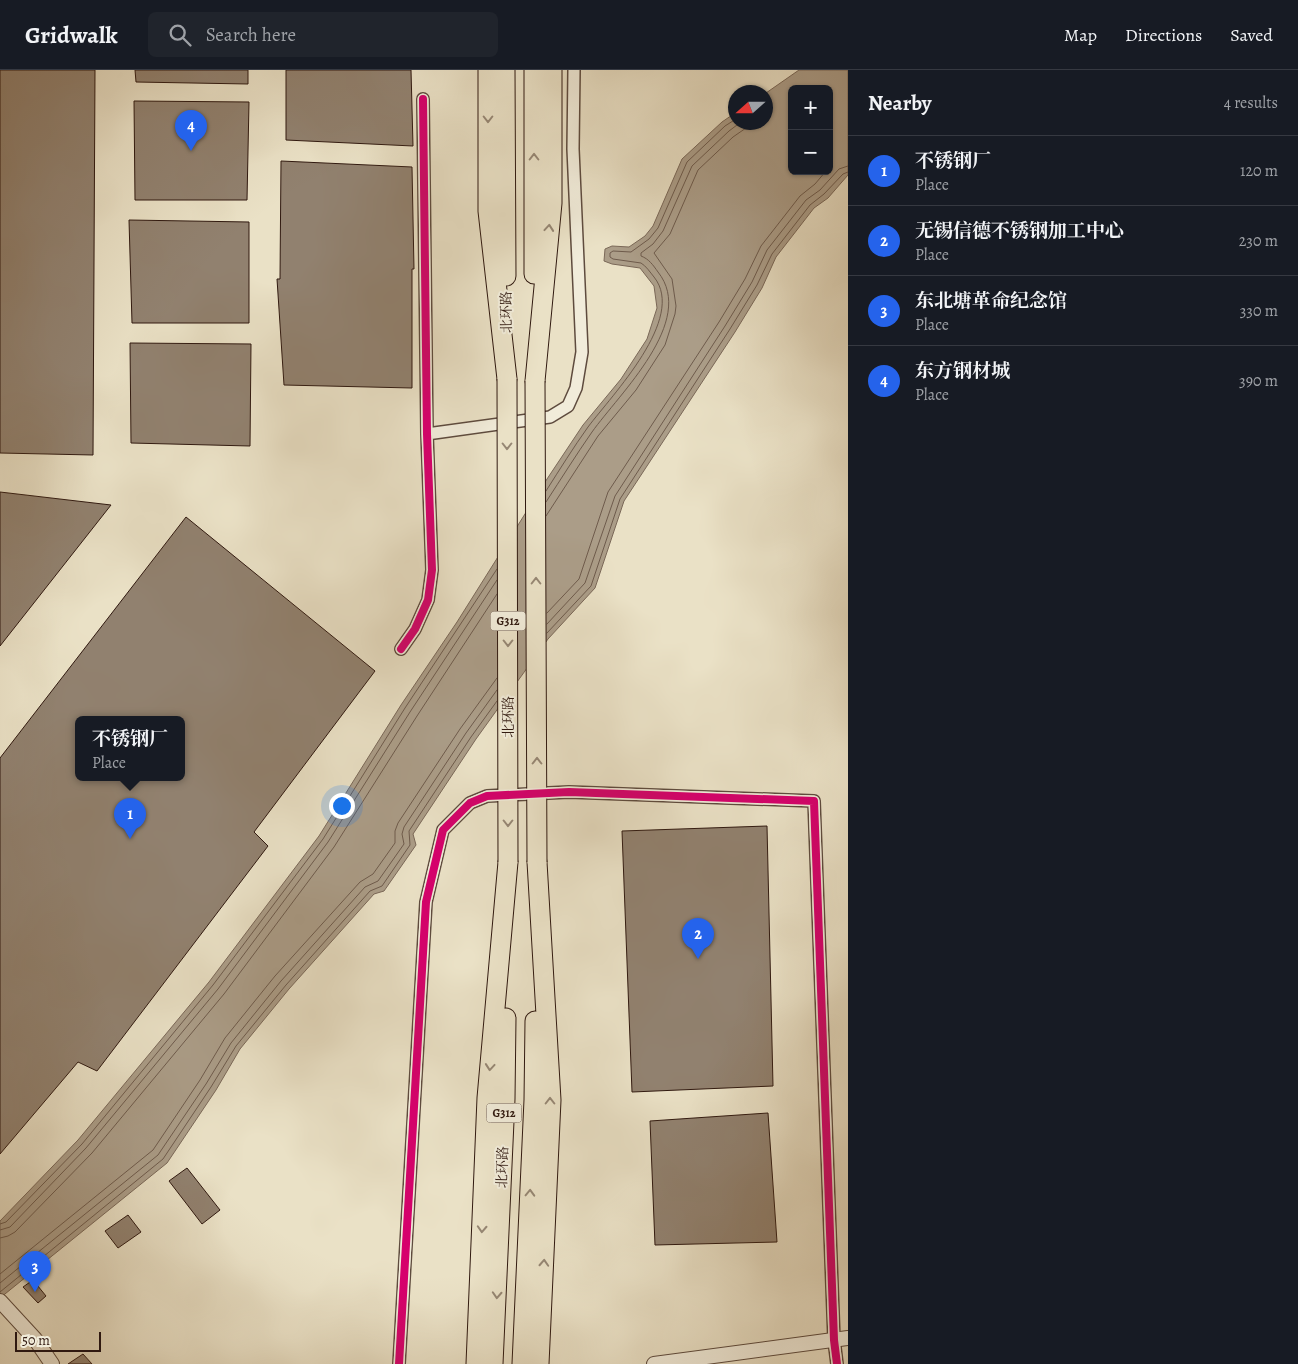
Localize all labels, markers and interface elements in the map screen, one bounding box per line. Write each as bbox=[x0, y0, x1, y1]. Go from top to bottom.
search box bbox=[148, 12, 498, 57]
text: Gridwalk bbox=[25, 19, 118, 51]
icon: search bbox=[166, 21, 194, 49]
text: Search here bbox=[206, 22, 296, 48]
text: Map bbox=[1064, 23, 1097, 47]
text: Directions bbox=[1125, 23, 1202, 47]
text: Saved bbox=[1230, 23, 1273, 47]
north arrow bbox=[728, 85, 773, 130]
map controls bbox=[788, 85, 833, 175]
button: + bbox=[788, 85, 833, 130]
text: Nearby bbox=[868, 89, 931, 117]
text: 4 results bbox=[1224, 92, 1278, 114]
pin: 4 bbox=[175, 110, 207, 151]
one-way arrow bbox=[483, 115, 493, 123]
button: − bbox=[788, 130, 833, 175]
text: 不锈钢厂 bbox=[915, 148, 991, 174]
one-way arrow bbox=[529, 153, 539, 160]
text: 1 bbox=[881, 160, 887, 182]
text: 120 m bbox=[1240, 160, 1278, 182]
text: Place bbox=[915, 174, 949, 196]
text: 无锡信德不锈钢加工中心 bbox=[915, 218, 1124, 244]
one-way arrow bbox=[544, 223, 555, 231]
text: 2 bbox=[880, 230, 888, 252]
text: 230 m bbox=[1239, 230, 1278, 252]
text: Place bbox=[915, 244, 949, 266]
text: 东北塘革命纪念馆 bbox=[915, 288, 1067, 314]
street label: 北环路 bbox=[497, 291, 516, 333]
text: 3 bbox=[881, 300, 887, 322]
text: 330 m bbox=[1240, 300, 1278, 322]
text: Place bbox=[915, 314, 949, 336]
text: 东方钢材城 bbox=[915, 358, 1010, 384]
text: 4 bbox=[880, 370, 888, 392]
text: 390 m bbox=[1239, 370, 1278, 392]
text: Place bbox=[915, 384, 949, 406]
one-way arrow bbox=[502, 442, 512, 450]
one-way arrow bbox=[531, 577, 541, 584]
road number: G312 bbox=[490, 612, 526, 630]
one-way arrow bbox=[503, 640, 513, 647]
street label: 北环路 bbox=[499, 696, 518, 738]
popup bbox=[75, 716, 185, 781]
text: 不锈钢厂 bbox=[92, 726, 168, 752]
text: Place bbox=[92, 752, 126, 774]
one-way arrow bbox=[532, 757, 542, 764]
your location bbox=[329, 793, 355, 819]
pin: 1 bbox=[114, 798, 146, 839]
one-way arrow bbox=[503, 820, 513, 827]
pin: 2 bbox=[682, 918, 714, 959]
one-way arrow bbox=[485, 1063, 496, 1071]
one-way arrow bbox=[545, 1096, 555, 1104]
road number: G312 bbox=[486, 1104, 522, 1122]
street label: 北环路 bbox=[492, 1146, 513, 1188]
one-way arrow bbox=[525, 1189, 535, 1196]
one-way arrow bbox=[477, 1226, 488, 1234]
pin: 3 bbox=[19, 1251, 51, 1292]
one-way arrow bbox=[539, 1259, 550, 1267]
one-way arrow bbox=[491, 1292, 502, 1300]
scale bar bbox=[15, 1329, 101, 1352]
text: 50 m bbox=[22, 1331, 50, 1350]

